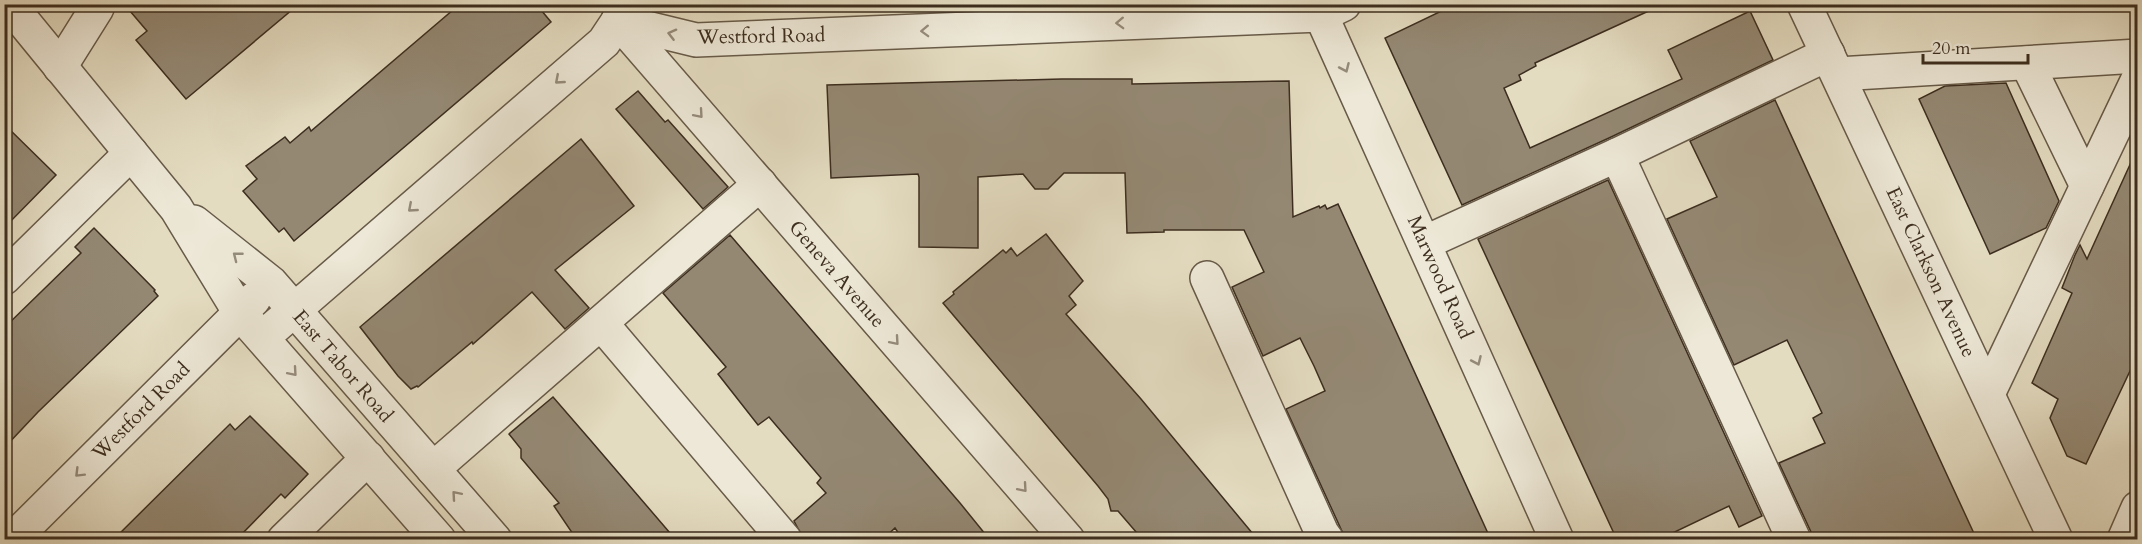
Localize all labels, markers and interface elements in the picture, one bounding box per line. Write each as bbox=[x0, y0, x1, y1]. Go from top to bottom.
one-way arrow bbox=[1116, 17, 1125, 29]
street label: Westford Road bbox=[696, 21, 826, 51]
one-way arrow bbox=[921, 24, 930, 37]
scale bar bbox=[1923, 27, 2028, 65]
one-way arrow bbox=[667, 28, 677, 41]
text: 20 m bbox=[1932, 36, 1971, 61]
one-way arrow bbox=[1338, 62, 1350, 73]
one-way arrow bbox=[556, 73, 566, 84]
one-way arrow bbox=[692, 107, 703, 118]
street label: East Clarkson Avenue bbox=[1880, 182, 1982, 362]
one-way arrow bbox=[408, 201, 419, 212]
street label: Marwood Road bbox=[1401, 211, 1479, 343]
street label: Geneva Avenue bbox=[783, 214, 891, 334]
one-way arrow bbox=[233, 253, 244, 264]
street label: East Tabor Road bbox=[287, 304, 400, 428]
one-way arrow bbox=[888, 334, 899, 344]
one-way arrow bbox=[1470, 354, 1482, 365]
street label: Westford Road bbox=[85, 356, 196, 467]
one-way arrow bbox=[286, 365, 297, 376]
one-way arrow bbox=[76, 465, 87, 476]
one-way arrow bbox=[1016, 481, 1027, 492]
one-way arrow bbox=[453, 491, 464, 502]

